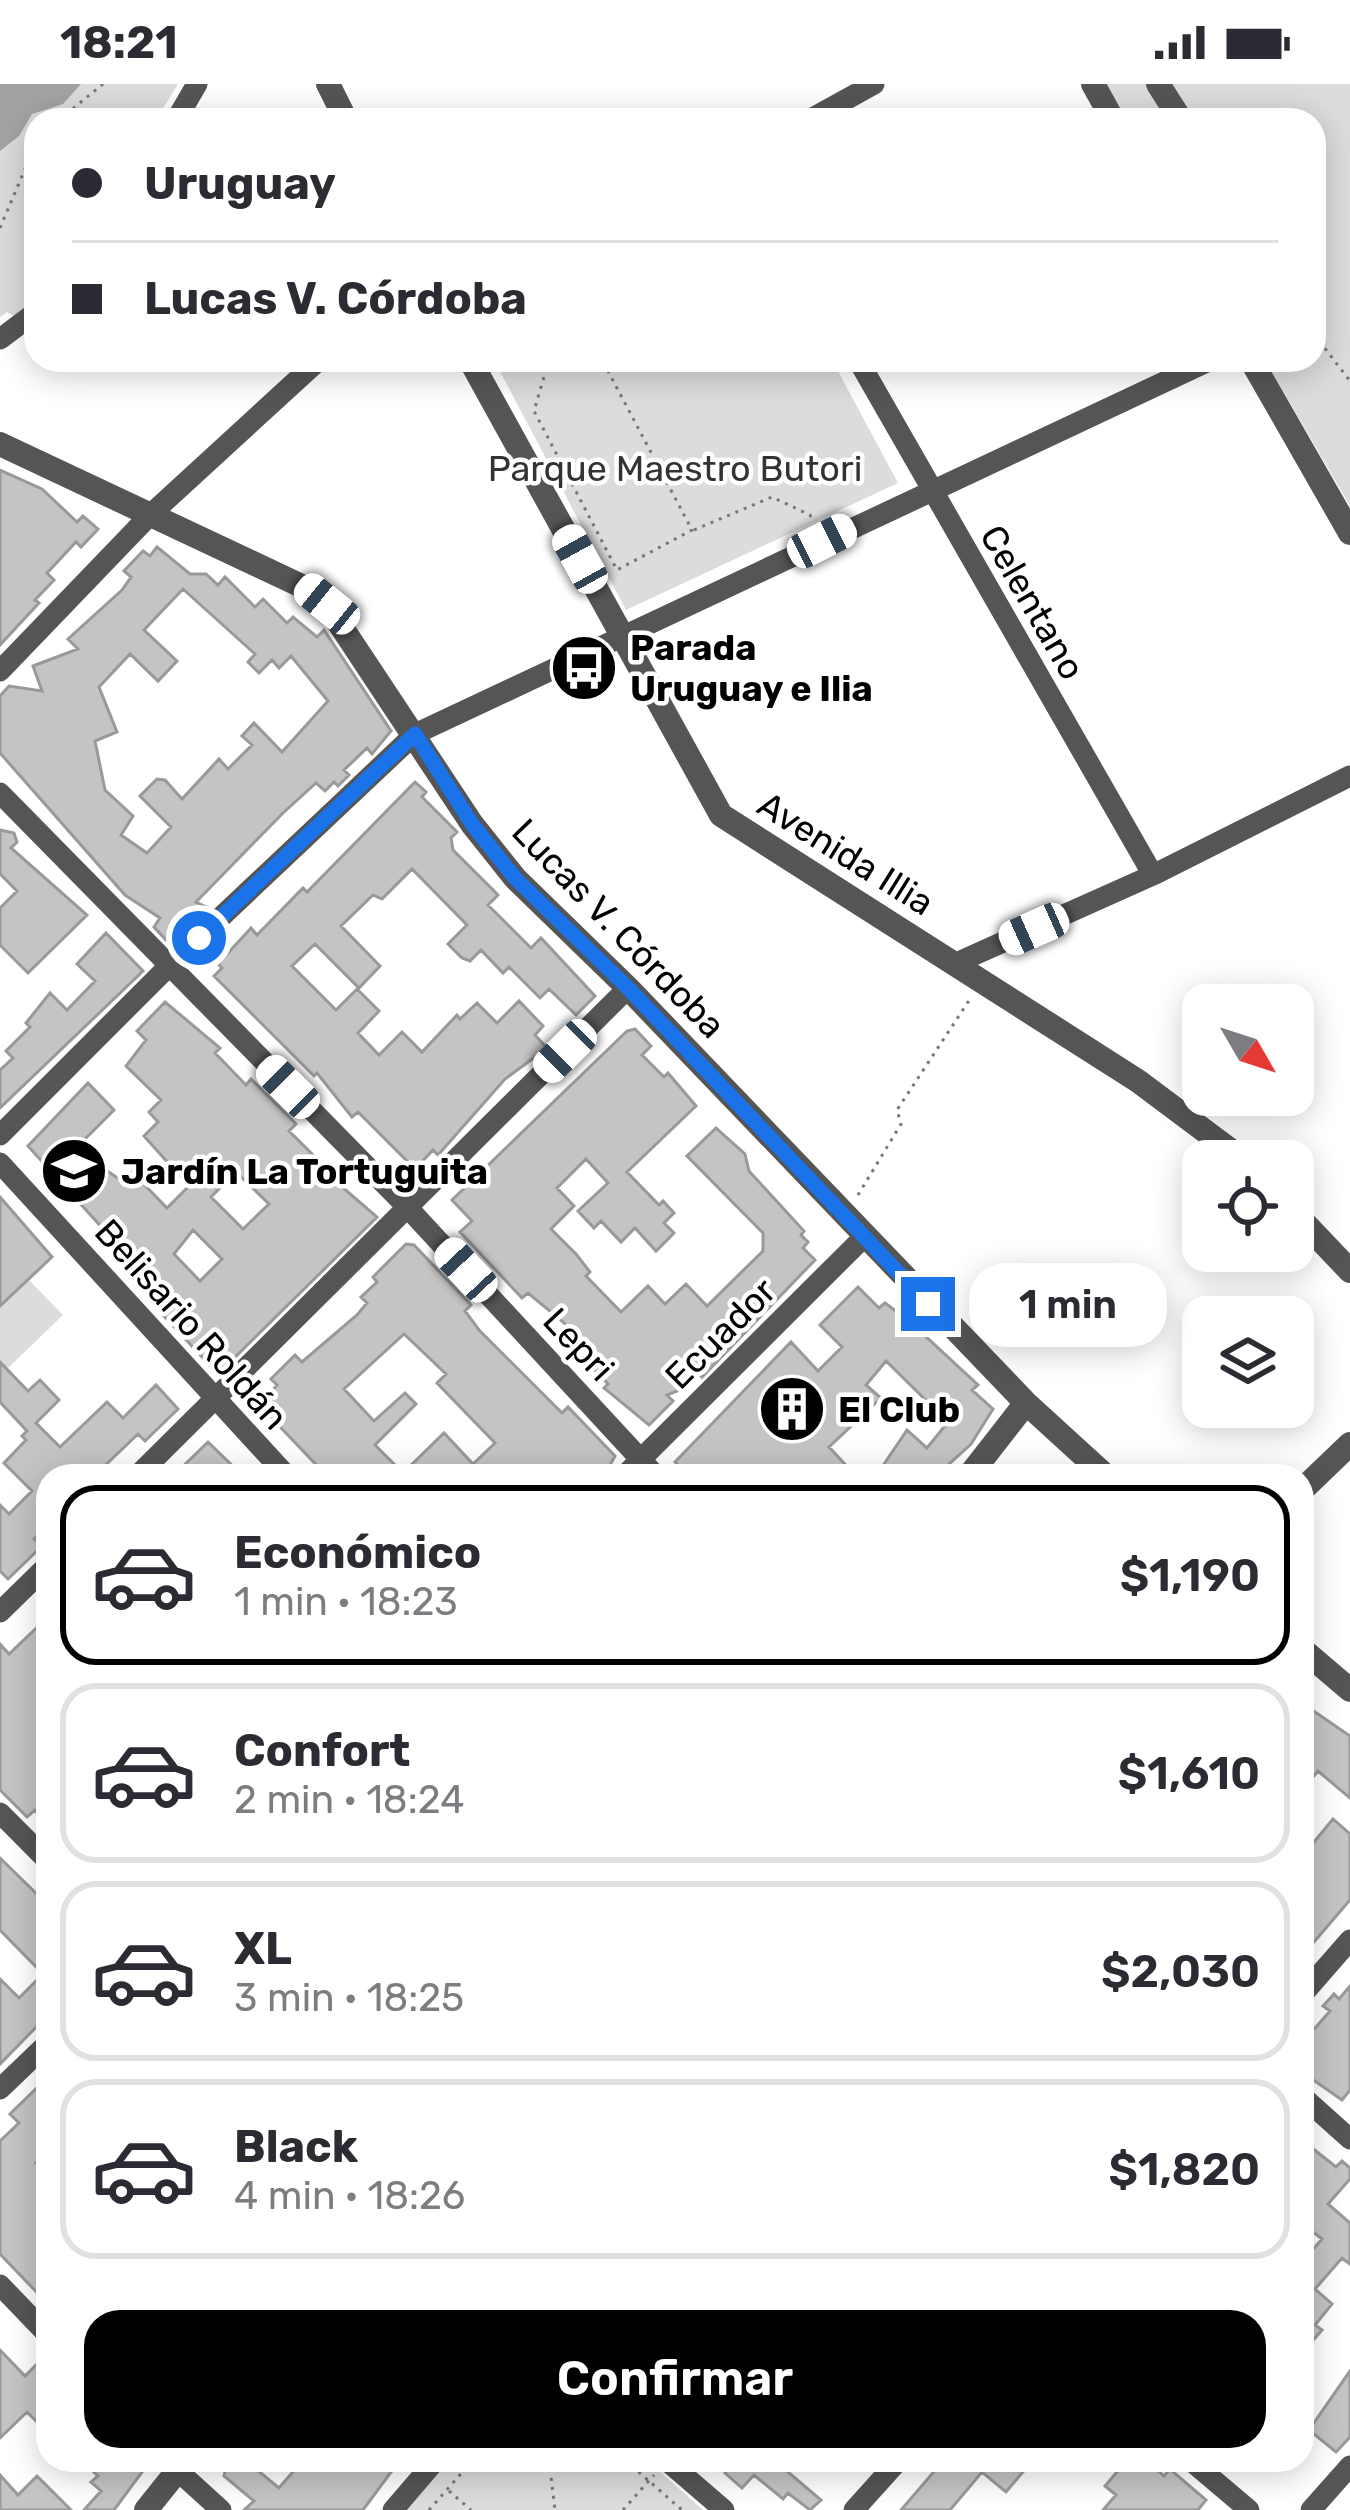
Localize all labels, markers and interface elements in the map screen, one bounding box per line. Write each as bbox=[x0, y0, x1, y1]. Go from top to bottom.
text: 18:21 bbox=[60, 16, 178, 69]
text: Uruguay bbox=[144, 157, 336, 210]
text: Lucas V. Córdoba bbox=[144, 272, 527, 325]
park label: Parque Maestro Butori bbox=[488, 447, 862, 490]
car bbox=[782, 509, 862, 573]
street label: Celentano bbox=[971, 517, 1094, 687]
car bbox=[547, 519, 613, 599]
car bbox=[288, 567, 366, 641]
place label: Parada Uruguay e Ilia bbox=[630, 626, 873, 710]
bus stop icon: Parada Uruguay e Ilia bbox=[549, 633, 619, 703]
street label: Avenida Illia bbox=[750, 782, 942, 924]
street label: Lucas V. Córdoba bbox=[503, 810, 734, 1047]
car bbox=[994, 898, 1074, 960]
route start bbox=[172, 911, 226, 965]
north arrow bbox=[1182, 984, 1314, 1116]
map controls bbox=[1182, 984, 1314, 1428]
car bbox=[527, 1013, 603, 1089]
car bbox=[250, 1049, 326, 1125]
school or university icon: Jardín La Tortuguita bbox=[39, 1136, 109, 1206]
button: locate bbox=[1182, 1140, 1314, 1272]
place label: Jardín La Tortuguita bbox=[121, 1150, 488, 1193]
street label: Belisario Roldán bbox=[86, 1210, 297, 1438]
car bbox=[428, 1231, 504, 1309]
callout: 1 min bbox=[970, 1262, 1168, 1346]
street label: Ecuador bbox=[656, 1269, 785, 1398]
route end bbox=[901, 1277, 955, 1331]
text: 1 min bbox=[1019, 1282, 1117, 1328]
button: layers bbox=[1182, 1296, 1314, 1428]
street label: Lepri bbox=[534, 1299, 623, 1390]
building icon: El Club bbox=[757, 1374, 827, 1444]
place label: El Club bbox=[838, 1388, 960, 1431]
icon: car bbox=[90, 1521, 198, 1629]
text: Económico bbox=[234, 1526, 481, 1579]
text: $1,190 bbox=[1120, 1549, 1260, 1602]
text: 1 min · 18:23 bbox=[234, 1579, 458, 1625]
icon: car bbox=[90, 1719, 198, 1827]
text: Confort bbox=[234, 1724, 410, 1777]
text: $1,610 bbox=[1118, 1747, 1260, 1800]
text: 2 min · 18:24 bbox=[234, 1777, 464, 1823]
icon: car bbox=[90, 1917, 198, 2025]
text: XL bbox=[234, 1922, 292, 1975]
text: $2,030 bbox=[1101, 1945, 1260, 1998]
text: 3 min · 18:25 bbox=[234, 1975, 464, 2021]
icon: car bbox=[90, 2115, 198, 2223]
text: Black bbox=[234, 2120, 358, 2173]
text: $1,820 bbox=[1108, 2143, 1260, 2196]
text: 4 min · 18:26 bbox=[234, 2173, 465, 2219]
button: Confirmar bbox=[84, 2310, 1266, 2448]

